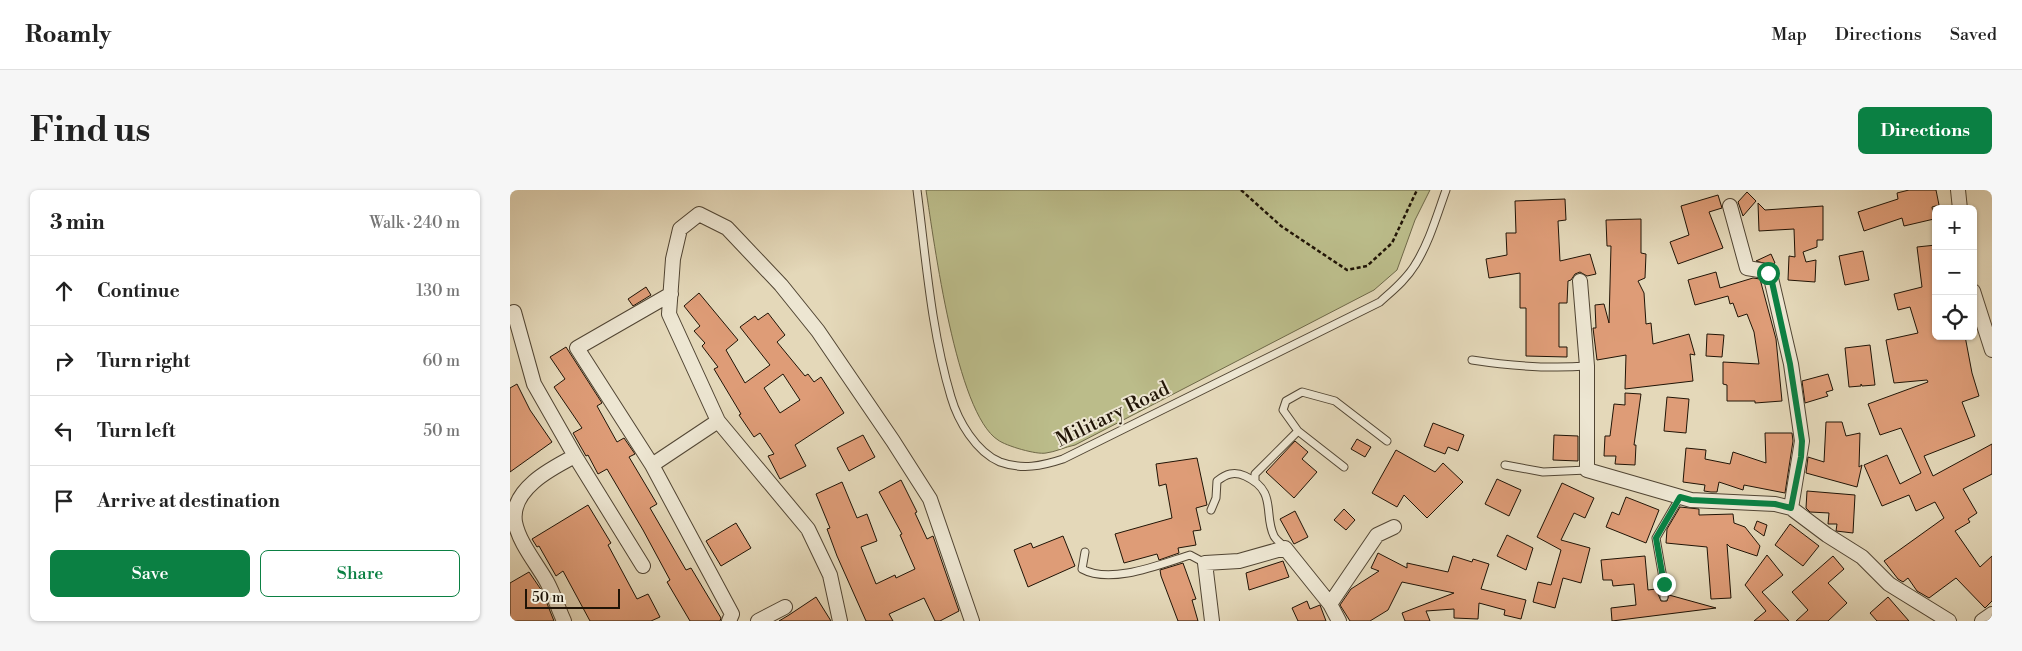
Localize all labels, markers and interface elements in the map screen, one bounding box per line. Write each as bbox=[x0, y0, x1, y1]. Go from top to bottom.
text: Roamly bbox=[25, 20, 111, 50]
text: Map bbox=[1771, 23, 1807, 46]
text: Directions bbox=[1835, 23, 1922, 46]
text: Saved bbox=[1950, 23, 1997, 46]
button: Directions bbox=[1858, 107, 1992, 154]
text: Find us bbox=[30, 109, 150, 152]
map controls bbox=[1932, 205, 1977, 340]
button: + bbox=[1932, 205, 1977, 250]
text: 3 min bbox=[50, 210, 105, 236]
text: Walk · 240 m bbox=[369, 213, 460, 233]
button: − bbox=[1932, 250, 1977, 295]
route start bbox=[1757, 262, 1780, 285]
icon: ahead bbox=[50, 277, 78, 305]
text: Continue bbox=[97, 279, 180, 303]
text: 130 m bbox=[416, 281, 460, 301]
button: locate bbox=[1932, 295, 1977, 340]
icon: right bbox=[50, 347, 78, 375]
text: Turn right bbox=[97, 349, 190, 373]
text: 60 m bbox=[422, 351, 460, 371]
street label: Military Road bbox=[1052, 376, 1175, 453]
icon: left bbox=[50, 417, 78, 445]
text: Turn left bbox=[97, 419, 176, 443]
text: 50 m bbox=[423, 421, 460, 441]
icon: arrive bbox=[50, 487, 78, 515]
text: Arrive at destination bbox=[97, 489, 280, 513]
button: Save bbox=[50, 550, 250, 597]
button: Share bbox=[260, 550, 460, 597]
route end bbox=[1653, 573, 1676, 596]
scale bar bbox=[525, 586, 620, 609]
text: 50 m bbox=[532, 589, 564, 607]

